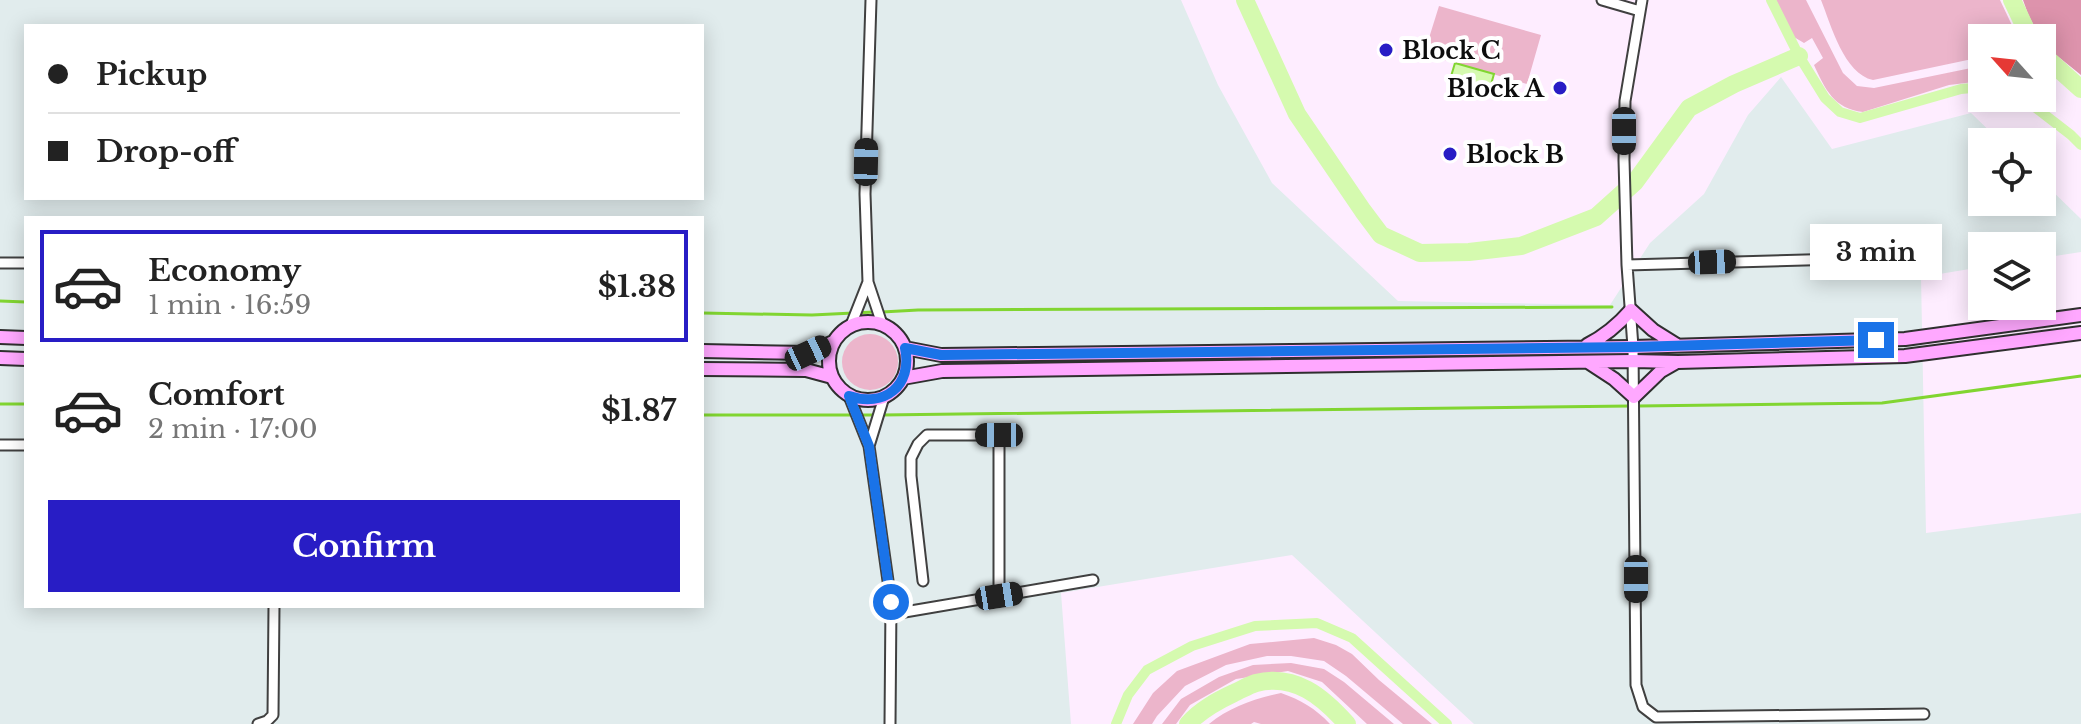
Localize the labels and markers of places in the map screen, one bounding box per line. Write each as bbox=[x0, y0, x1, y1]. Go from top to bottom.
place label: Block C bbox=[1402, 36, 1501, 65]
marker: Block C bbox=[1377, 41, 1395, 59]
place label: Block A bbox=[1447, 74, 1546, 103]
marker: Block A bbox=[1551, 79, 1569, 97]
place label: Block B bbox=[1466, 140, 1564, 169]
marker: Block B bbox=[1441, 145, 1459, 163]

